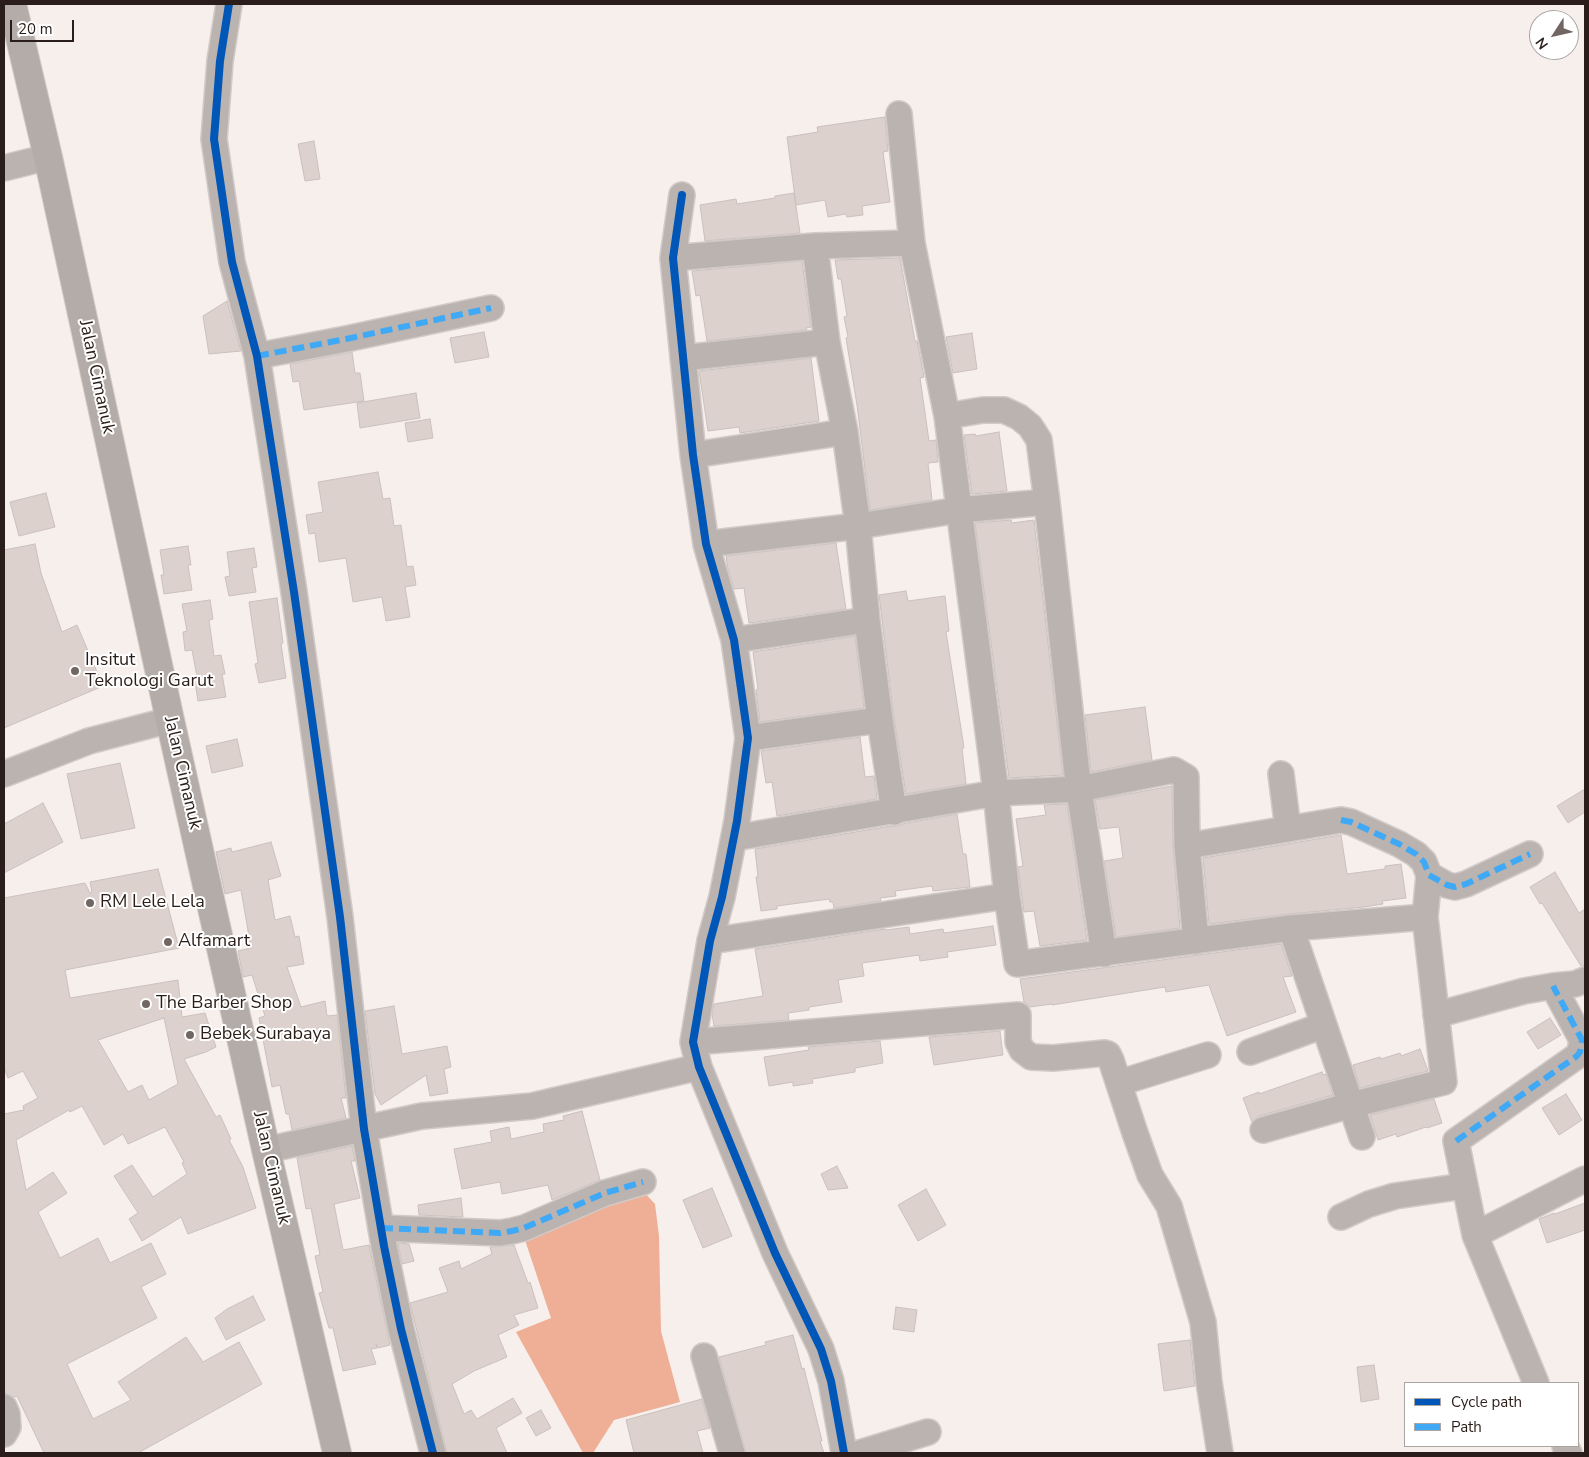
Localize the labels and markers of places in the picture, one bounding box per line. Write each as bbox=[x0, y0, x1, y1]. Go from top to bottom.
place label: Insitut Teknologi Garut bbox=[85, 650, 213, 692]
marker: Insitut Teknologi Garut bbox=[69, 665, 81, 677]
place label: RM Lele Lela bbox=[100, 892, 205, 914]
marker: RM Lele Lela bbox=[84, 897, 96, 909]
place label: Alfamart bbox=[178, 931, 250, 953]
marker: Alfamart bbox=[162, 936, 174, 948]
place label: The Barber Shop bbox=[156, 993, 292, 1015]
marker: The Barber Shop bbox=[140, 998, 152, 1010]
place label: Bebek Surabaya bbox=[200, 1024, 331, 1046]
marker: Bebek Surabaya bbox=[184, 1029, 196, 1041]

